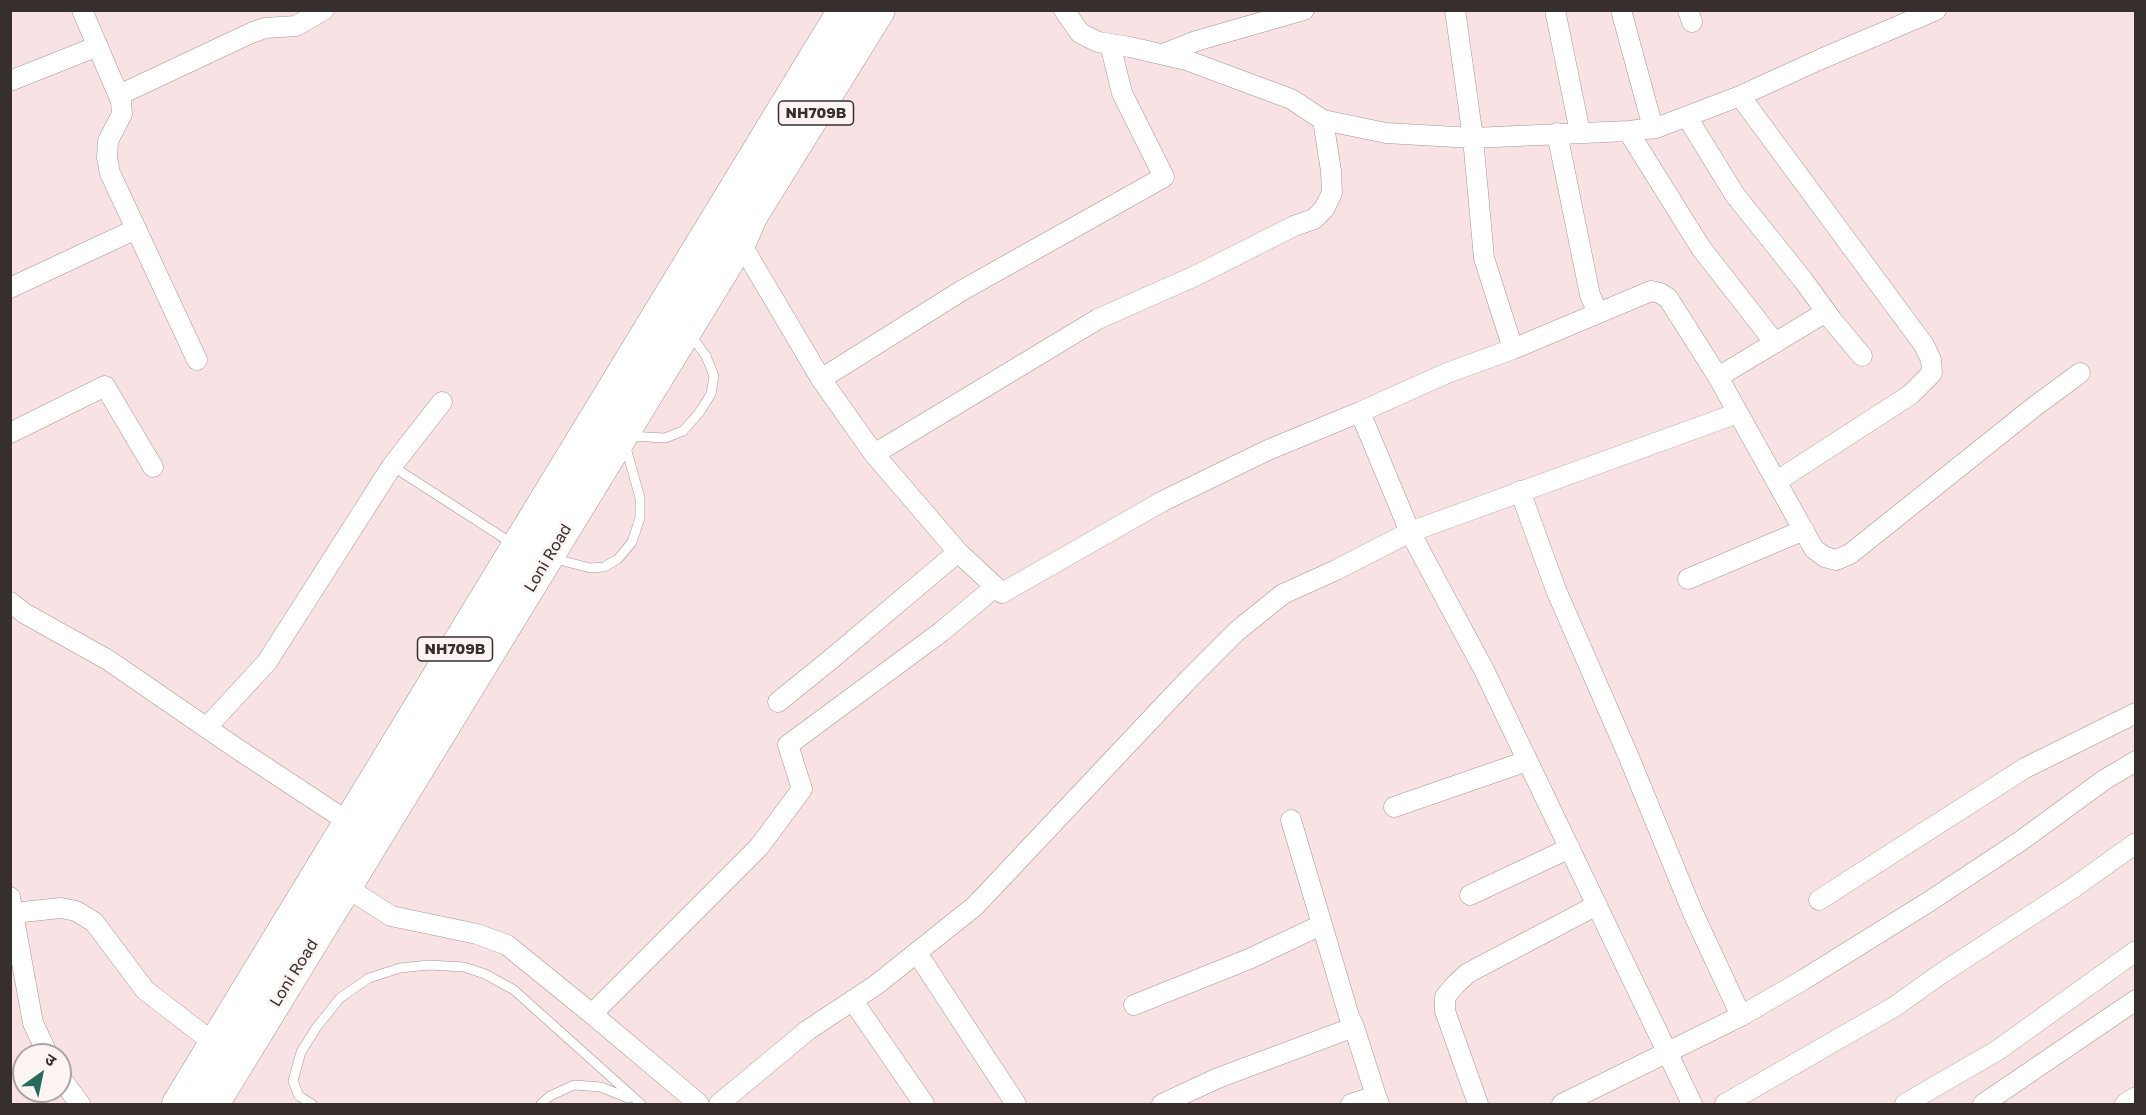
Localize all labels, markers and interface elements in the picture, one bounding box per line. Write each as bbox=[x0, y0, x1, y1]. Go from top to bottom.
road number: NH709B bbox=[778, 101, 854, 125]
street label: Loni Road bbox=[520, 521, 576, 595]
road number: NH709B bbox=[418, 637, 492, 661]
street label: Loni Road bbox=[266, 936, 322, 1010]
north arrow bbox=[12, 1043, 72, 1103]
text: उ bbox=[41, 1049, 60, 1071]

